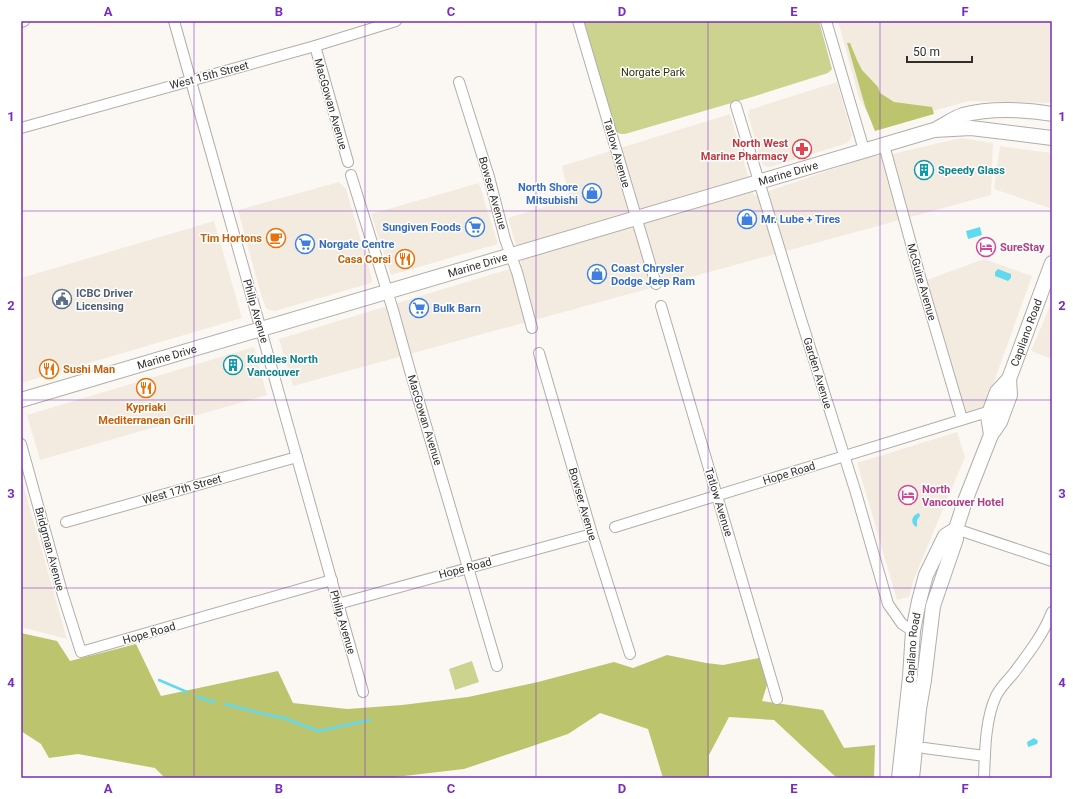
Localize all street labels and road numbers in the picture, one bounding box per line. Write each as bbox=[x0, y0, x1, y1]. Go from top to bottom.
street label: MacGowan Avenue bbox=[311, 57, 350, 151]
street label: West 15th Street bbox=[168, 59, 250, 92]
street label: Tatlow Avenue bbox=[600, 117, 633, 189]
street label: Bowser Avenue bbox=[476, 155, 509, 231]
street label: Marine Drive bbox=[757, 159, 820, 189]
street label: McGuire Avenue bbox=[904, 242, 939, 322]
street label: Marine Drive bbox=[446, 251, 509, 280]
street label: Philip Avenue bbox=[240, 278, 271, 345]
street label: Capilano Road bbox=[1008, 297, 1045, 368]
street label: Garden Avenue bbox=[800, 336, 835, 411]
street label: Marine Drive bbox=[136, 342, 198, 372]
street label: MacGowan Avenue bbox=[405, 373, 445, 467]
street label: Hope Road bbox=[761, 459, 817, 488]
street label: Bowser Avenue bbox=[566, 466, 599, 542]
street label: Tatlow Avenue bbox=[702, 466, 735, 538]
street label: West 17th Street bbox=[141, 472, 223, 507]
street label: Bridgman Avenue bbox=[32, 506, 67, 593]
street label: Hope Road bbox=[437, 555, 493, 582]
street label: Philip Avenue bbox=[327, 589, 358, 656]
street label: Capilano Road bbox=[903, 611, 924, 684]
street label: Hope Road bbox=[121, 620, 177, 647]

